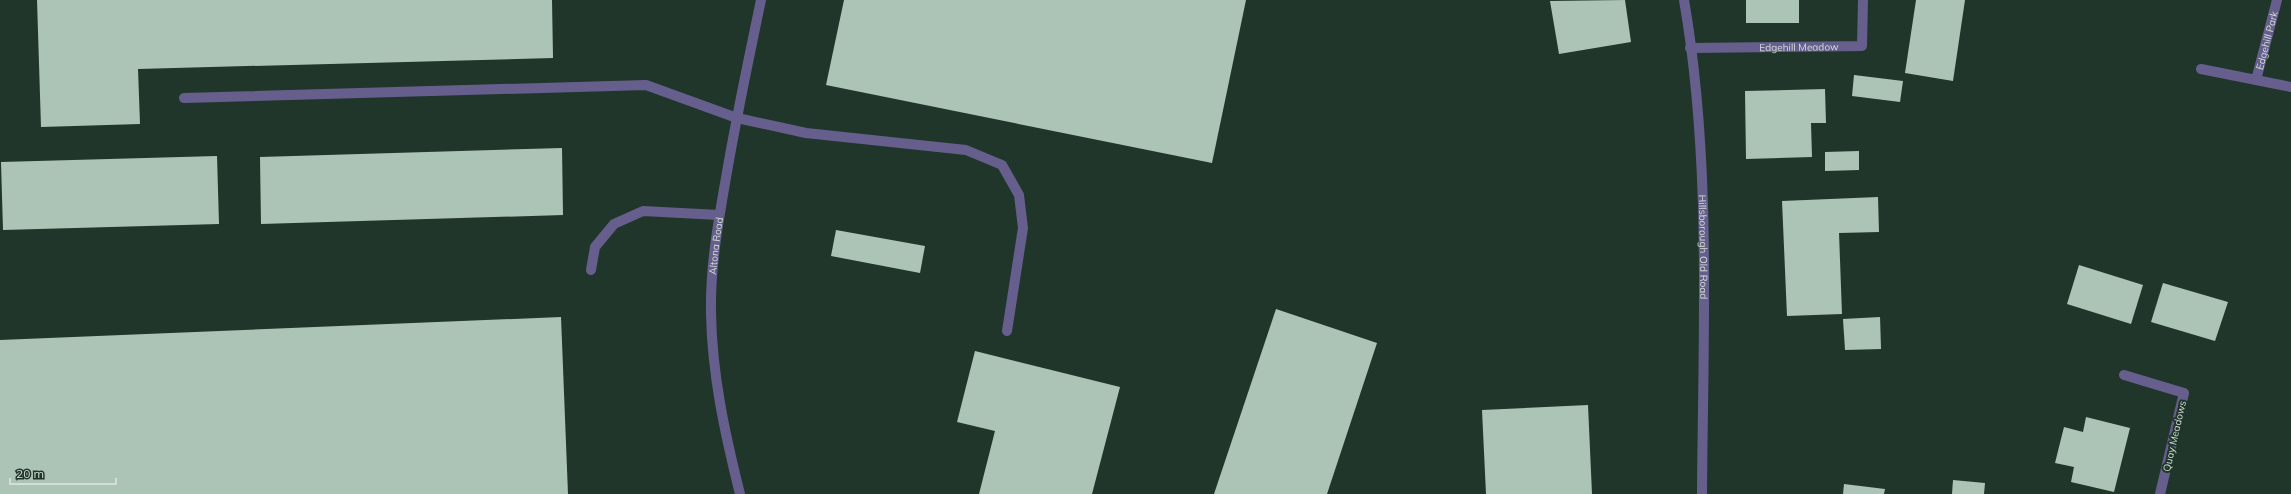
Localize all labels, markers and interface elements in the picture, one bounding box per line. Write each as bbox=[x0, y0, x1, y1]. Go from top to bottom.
street label: Edgehill Park bbox=[2253, 9, 2281, 71]
street label: Edgehill Meadow bbox=[1759, 40, 1839, 54]
street label: Hillsborough Old Road bbox=[1696, 195, 1710, 299]
street label: Altona Road bbox=[706, 216, 726, 275]
street label: Quay Meadows bbox=[2160, 399, 2189, 473]
scale bar bbox=[10, 460, 116, 486]
text: 20 m bbox=[16, 466, 44, 481]

